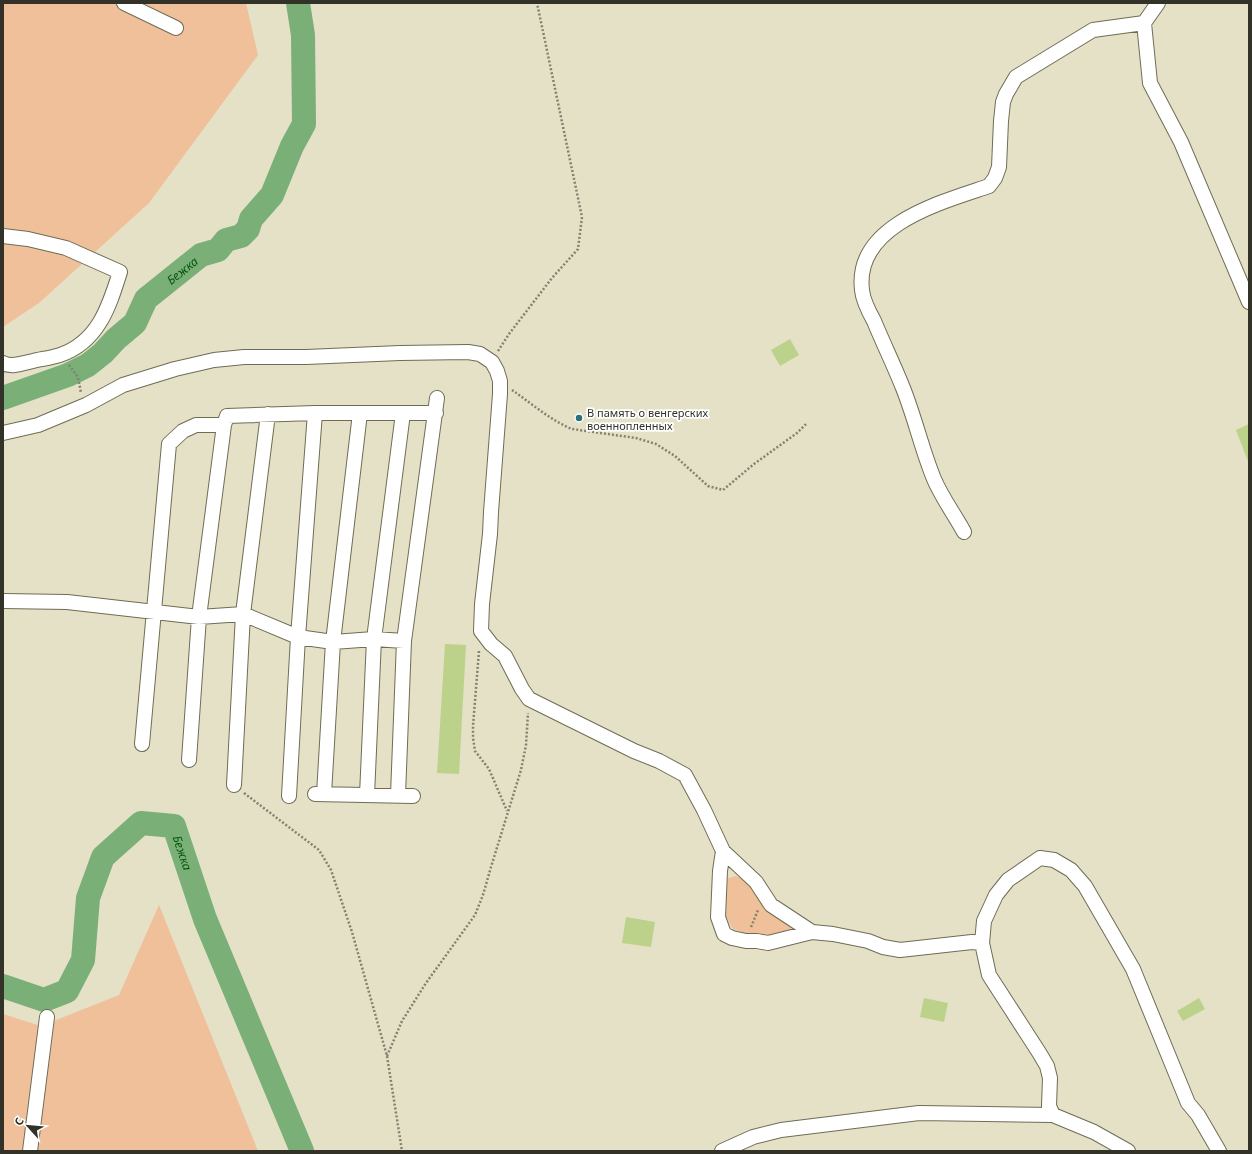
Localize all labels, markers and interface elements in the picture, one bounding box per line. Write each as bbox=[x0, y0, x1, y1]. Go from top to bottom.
water label: Бежка bbox=[163, 252, 201, 288]
place label: В память о венгерских военнопленных bbox=[587, 405, 709, 433]
marker: В память о венгерских военнопленных bbox=[574, 413, 584, 423]
water label: Бежка bbox=[169, 833, 197, 872]
north arrow bbox=[8, 1106, 48, 1146]
text: С bbox=[10, 1115, 27, 1128]

